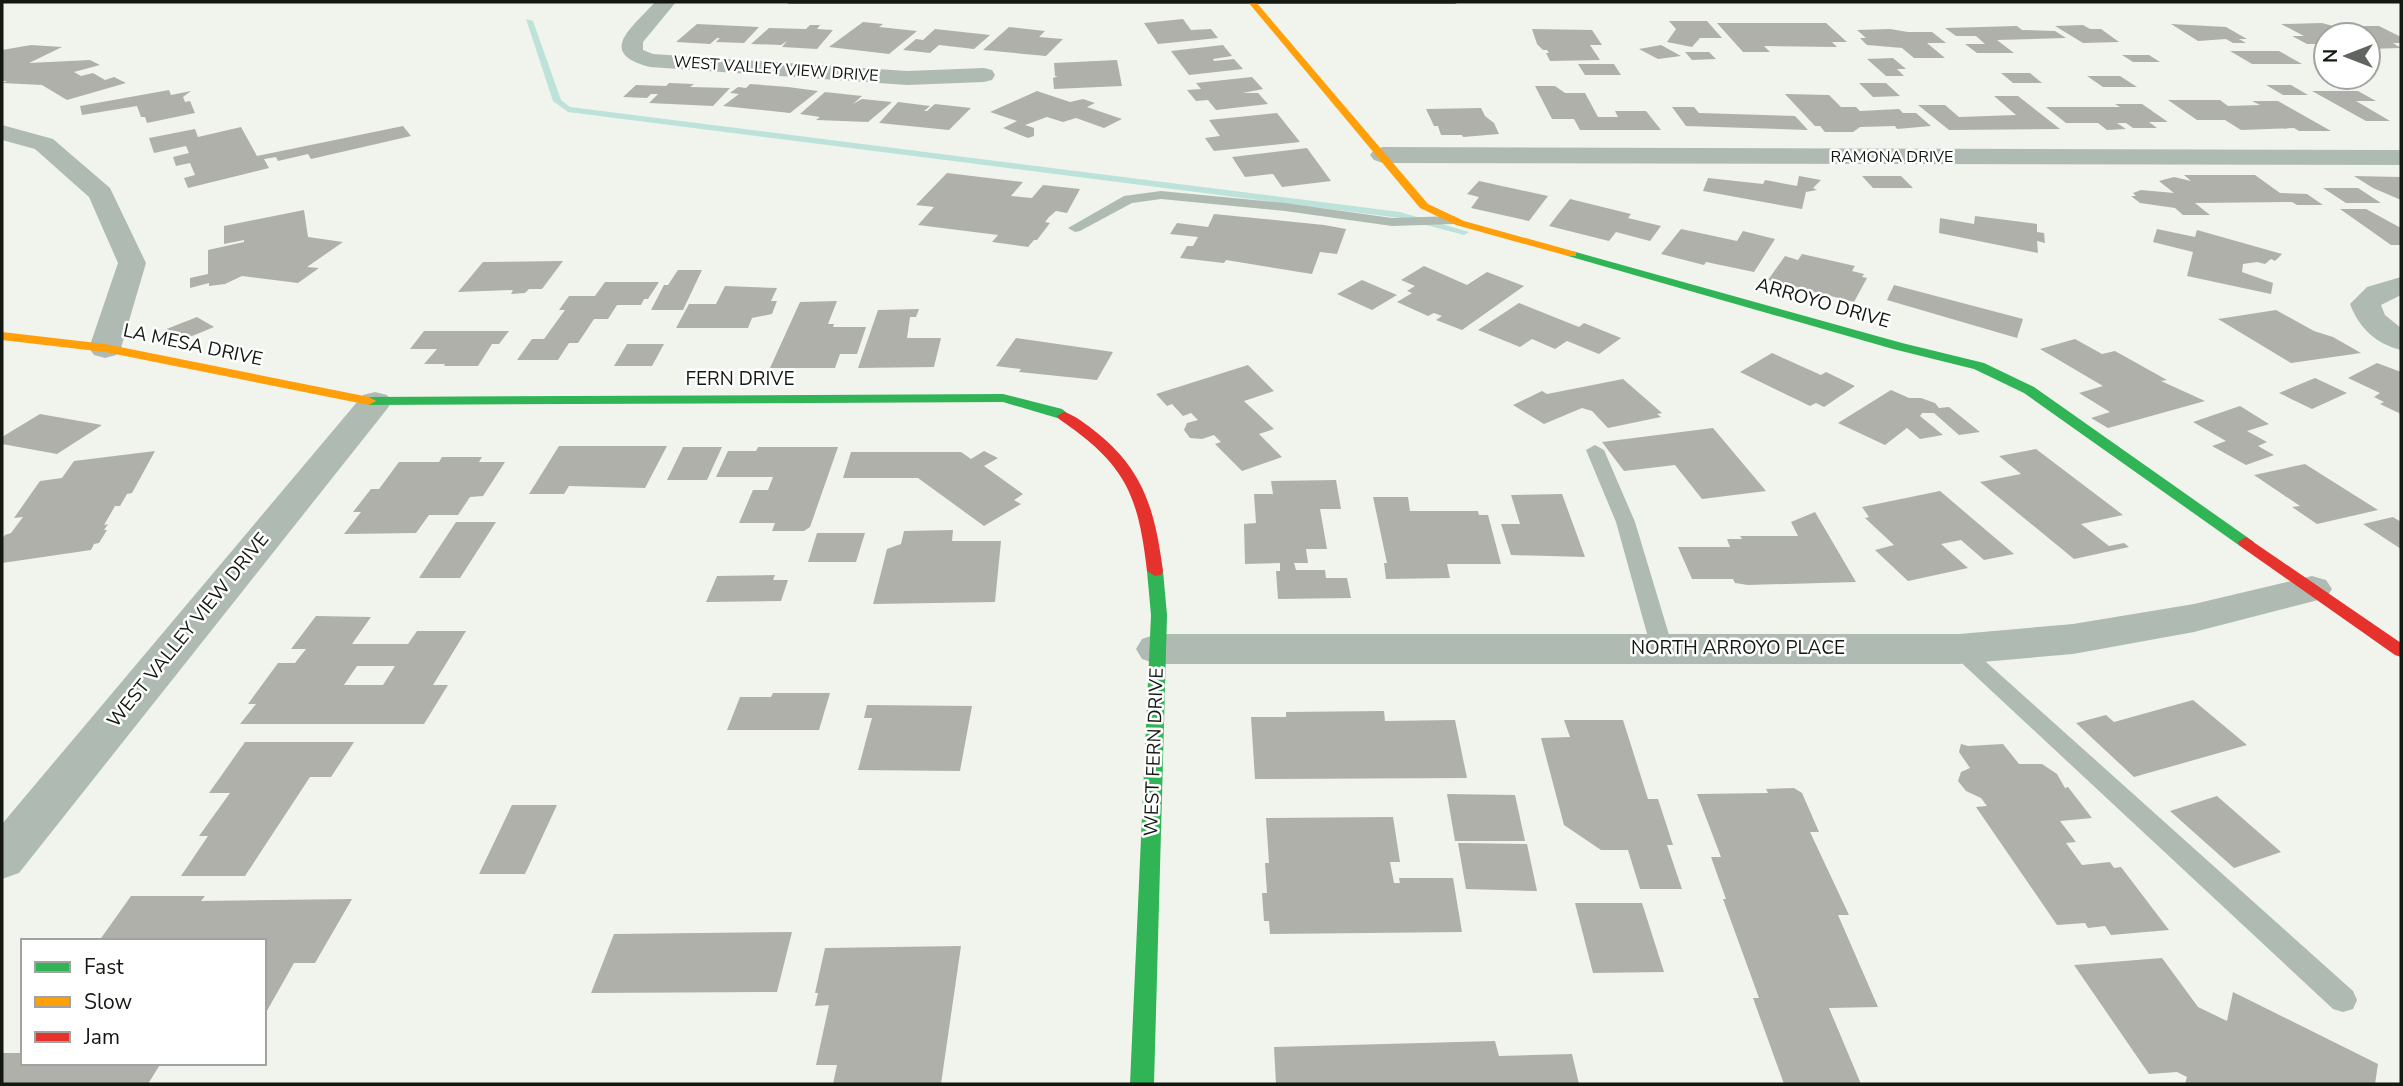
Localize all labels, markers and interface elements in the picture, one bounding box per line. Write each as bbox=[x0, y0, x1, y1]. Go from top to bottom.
north arrow bbox=[2312, 21, 2382, 91]
text: N bbox=[2318, 49, 2344, 63]
street label: WEST VALLEY VIEW DRIVE bbox=[673, 51, 879, 87]
street label: RAMONA DRIVE bbox=[1831, 146, 1953, 168]
street label: ARROYO DRIVE bbox=[1753, 271, 1893, 335]
street label: LA MESA DRIVE bbox=[121, 318, 265, 372]
street label: FERN DRIVE bbox=[686, 366, 794, 392]
street label: WEST VALLEY VIEW DRIVE bbox=[101, 527, 275, 733]
street label: NORTH ARROYO PLACE bbox=[1631, 635, 1845, 661]
street label: WEST FERN DRIVE bbox=[1138, 667, 1170, 837]
legend bbox=[21, 939, 266, 1065]
text: Fast bbox=[84, 953, 124, 981]
text: Slow bbox=[84, 988, 133, 1016]
text: Jam bbox=[83, 1023, 120, 1051]

